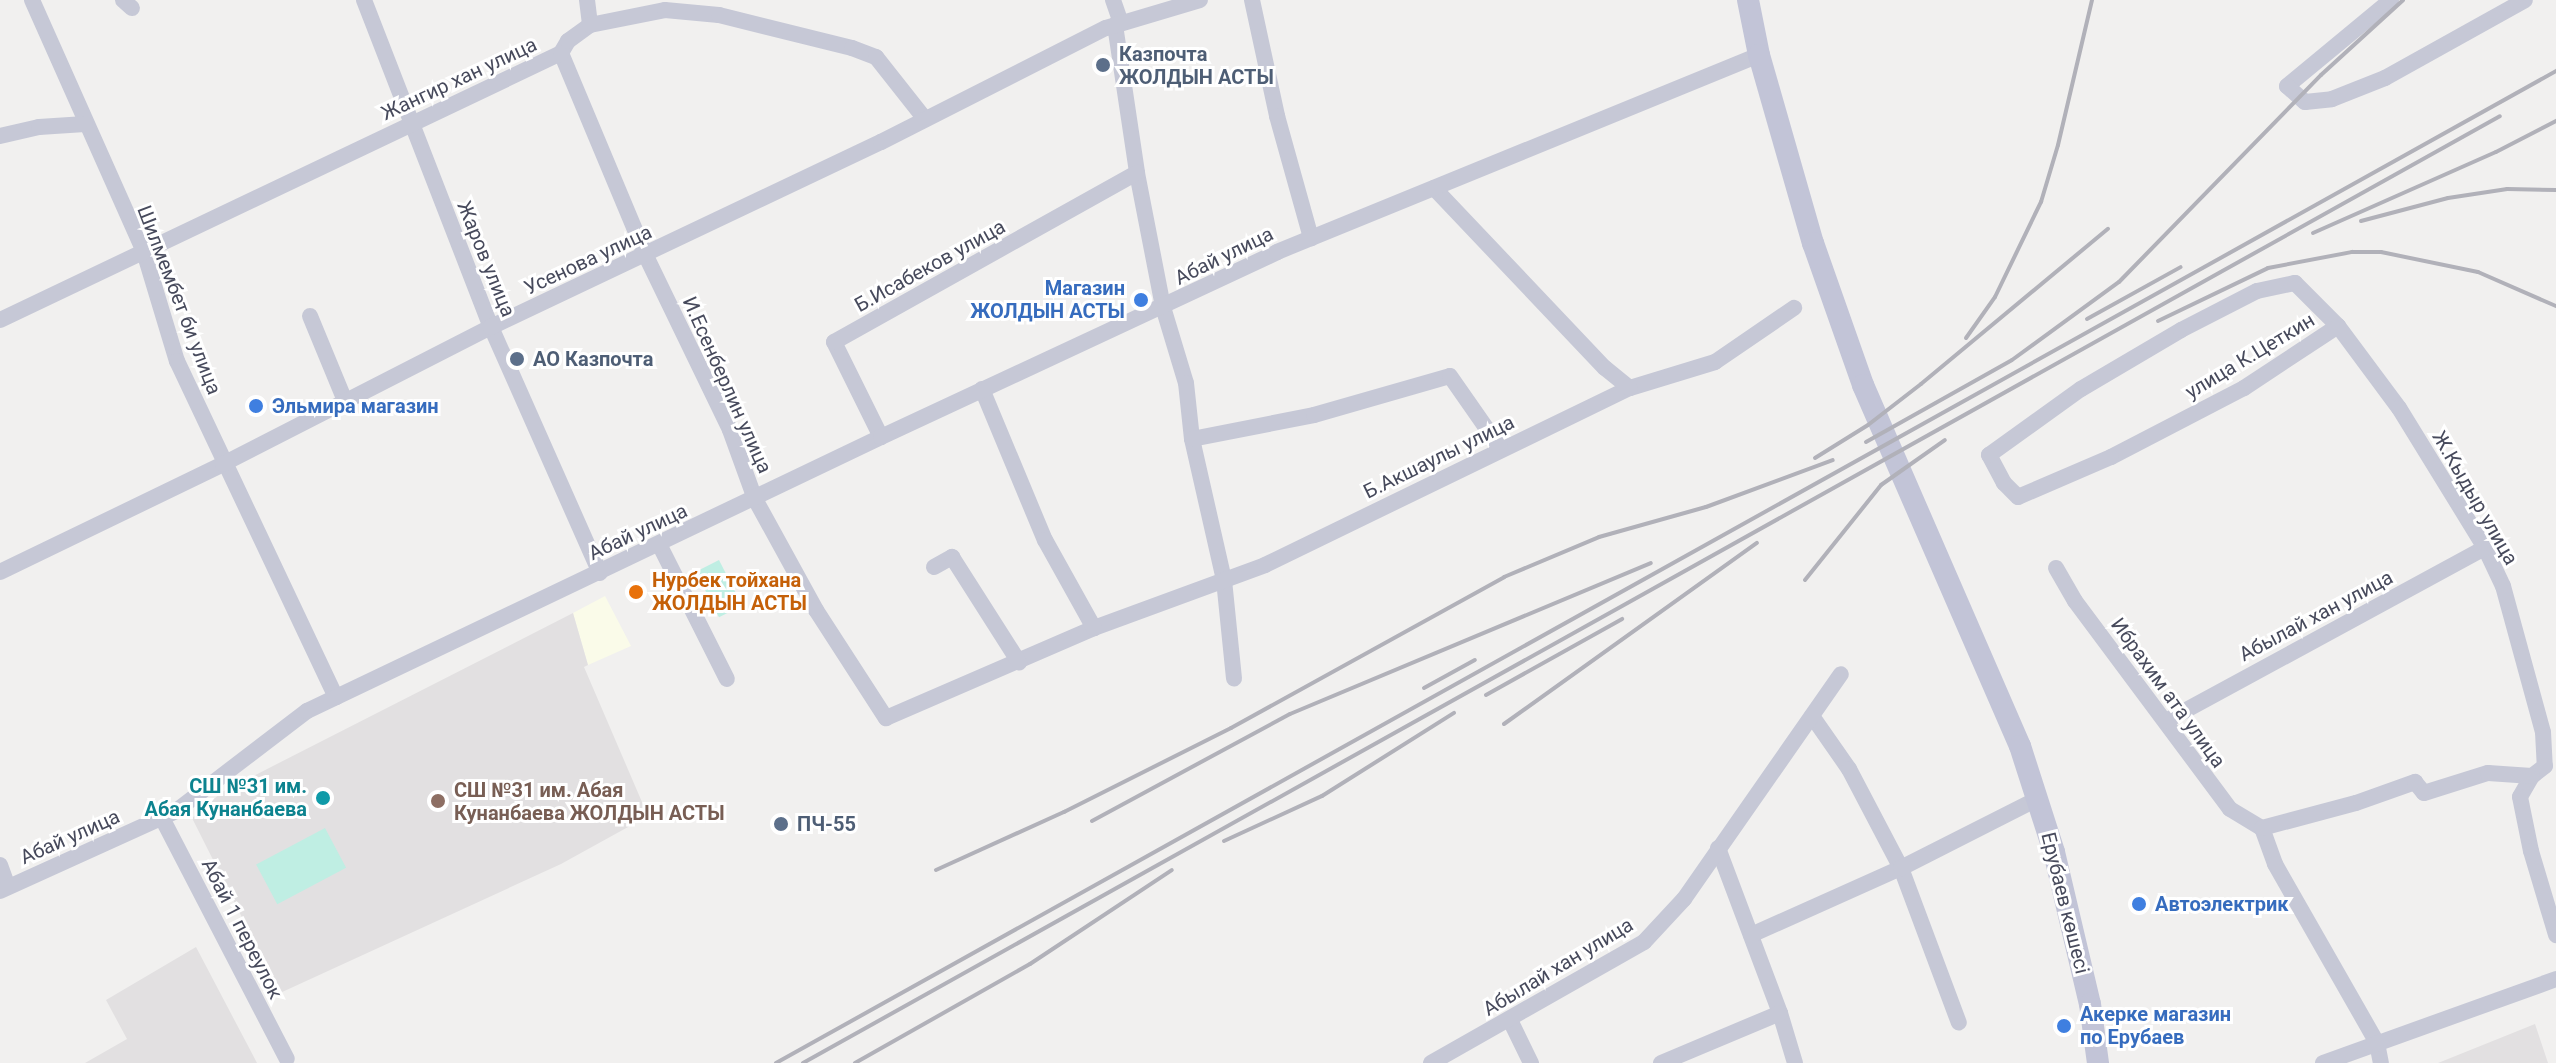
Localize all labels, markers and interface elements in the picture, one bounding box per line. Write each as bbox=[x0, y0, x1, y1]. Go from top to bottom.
street label: Жангир хан улица bbox=[377, 32, 541, 126]
place label: Казпочта ЖОЛДЫН АСТЫ bbox=[1119, 42, 1274, 89]
marker: Казпочта ЖОЛДЫН АСТЫ bbox=[1094, 56, 1112, 74]
street label: Жаров улица bbox=[452, 197, 520, 321]
street label: Шилмембет би улица bbox=[132, 202, 226, 398]
street label: Б.Исабеков улица bbox=[851, 215, 1009, 317]
street label: Усенова улица bbox=[520, 220, 656, 300]
street label: Абай улица bbox=[1171, 222, 1277, 290]
place label: Магазин ЖОЛДЫН АСТЫ bbox=[970, 276, 1125, 323]
marker: Магазин ЖОЛДЫН АСТЫ bbox=[1132, 291, 1150, 309]
street label: И.Есенберлин улица bbox=[677, 293, 777, 477]
street label: улица К.Цеткин bbox=[2181, 308, 2319, 404]
place label: АО Казпочта bbox=[533, 347, 653, 371]
marker: АО Казпочта bbox=[508, 350, 526, 368]
place label: Эльмира магазин bbox=[272, 394, 439, 418]
marker: Эльмира магазин bbox=[247, 397, 265, 415]
street label: Б.Акшаулы улица bbox=[1360, 410, 1518, 504]
street label: Ж.Кыдыр улица bbox=[2427, 427, 2523, 569]
street label: Абай улица bbox=[585, 499, 691, 565]
street label: Абылай хан улица bbox=[2235, 565, 2397, 667]
place label: Нурбек тойхана ЖОЛДЫН АСТЫ bbox=[652, 568, 807, 615]
marker: Нурбек тойхана ЖОЛДЫН АСТЫ bbox=[627, 583, 645, 601]
street label: Ибрахим ата улица bbox=[2106, 613, 2230, 773]
place label: СШ №31 им. Абая Кунанбаева bbox=[144, 774, 307, 821]
place label: СШ №31 им. Абая Кунанбаева ЖОЛДЫН АСТЫ bbox=[454, 778, 725, 825]
marker: СШ №31 им. Абая Кунанбаева bbox=[314, 789, 332, 807]
marker: СШ №31 им. Абая Кунанбаева ЖОЛДЫН АСТЫ bbox=[429, 792, 447, 810]
street label: Абай улица bbox=[17, 804, 123, 870]
place label: ПЧ-55 bbox=[797, 812, 856, 836]
marker: ПЧ-55 bbox=[772, 815, 790, 833]
street label: Ерубаев көшесі bbox=[2036, 830, 2094, 976]
street label: Абай 1 переулок bbox=[196, 855, 288, 1003]
place label: Автоэлектрик bbox=[2155, 892, 2288, 916]
marker: Автоэлектрик bbox=[2130, 895, 2148, 913]
street label: Абылай хан улица bbox=[1479, 913, 1637, 1021]
place label: Акерке магазин по Ерубаев bbox=[2080, 1002, 2231, 1049]
marker: Акерке магазин по Ерубаев bbox=[2055, 1017, 2073, 1035]

